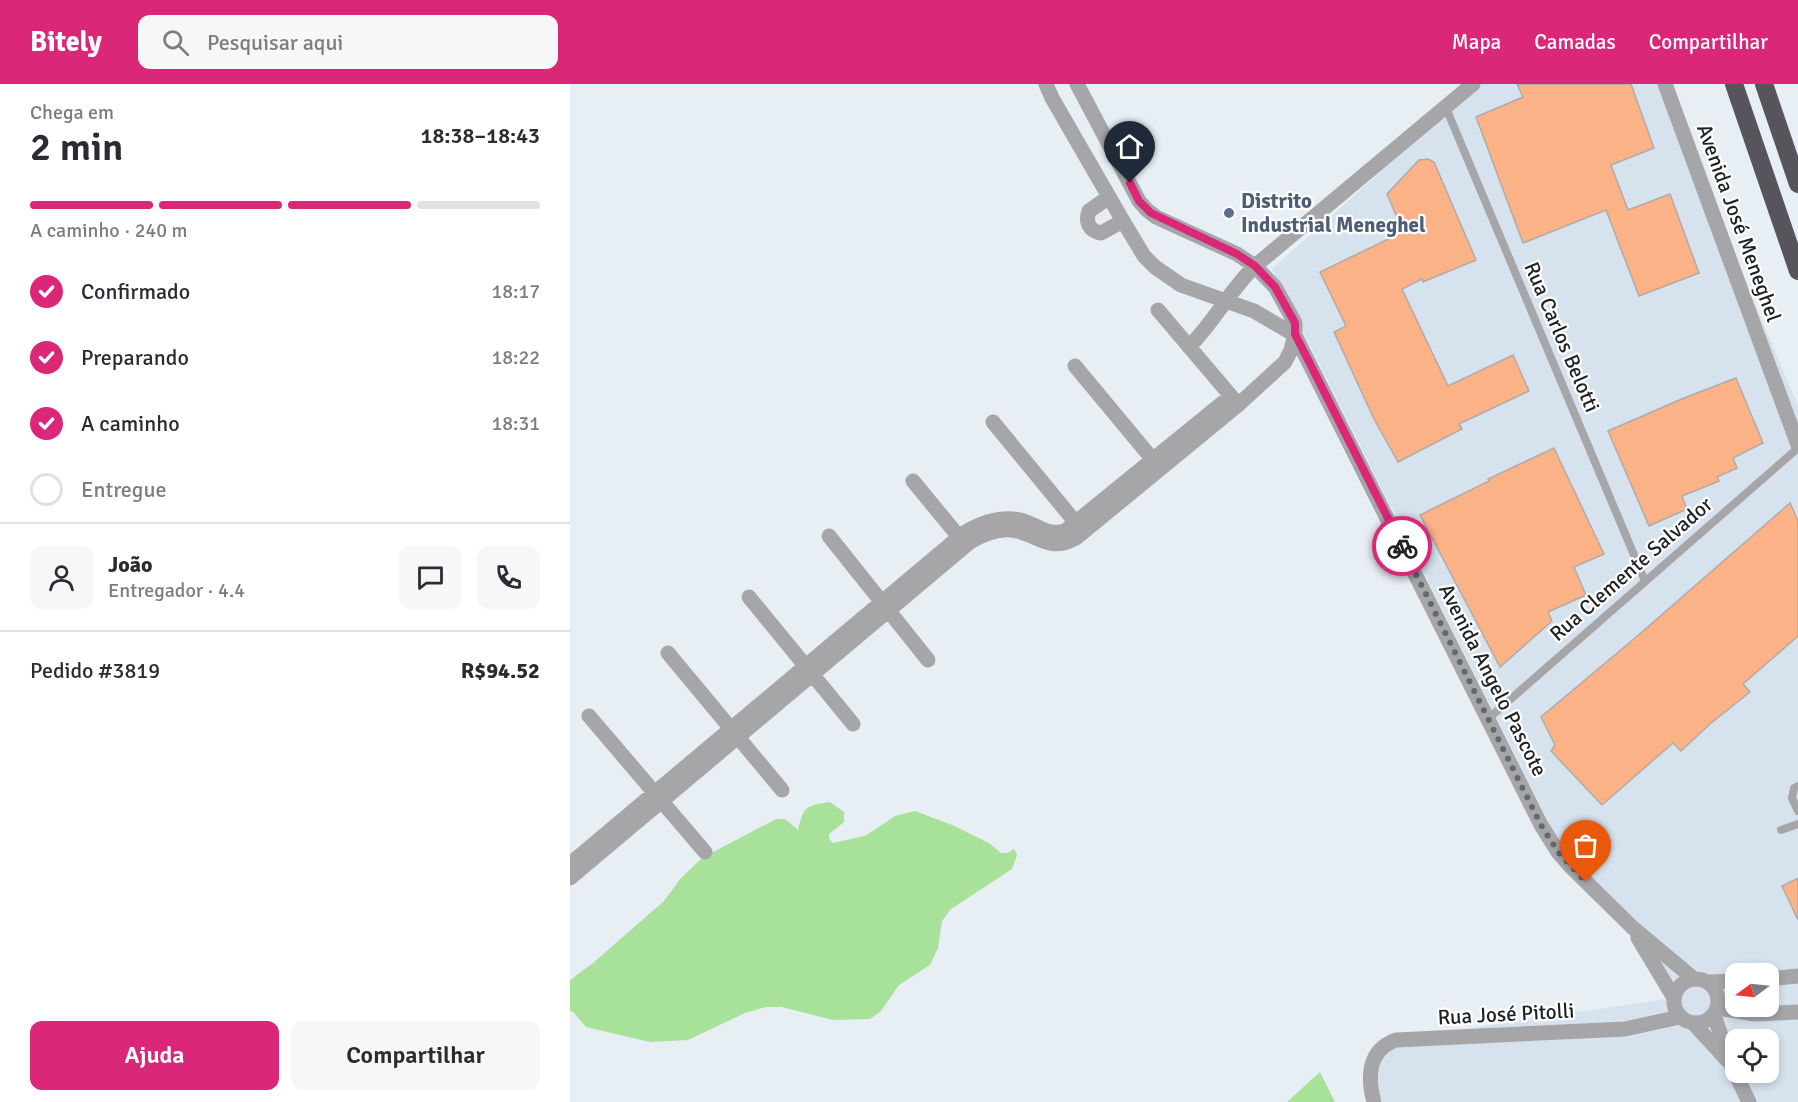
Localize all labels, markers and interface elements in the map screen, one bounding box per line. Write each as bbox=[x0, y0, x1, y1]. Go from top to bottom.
search box bbox=[138, 15, 558, 69]
text: Bitely bbox=[30, 25, 102, 59]
icon: search bbox=[159, 26, 192, 59]
text: Pesquisar aqui bbox=[207, 29, 343, 56]
text: Mapa bbox=[1452, 29, 1501, 55]
text: Camadas bbox=[1534, 29, 1616, 55]
text: Compartilhar bbox=[1649, 29, 1768, 55]
text: Chega em bbox=[30, 100, 114, 125]
street label: Avenida José Meneghel bbox=[1691, 120, 1787, 326]
pin bbox=[1104, 121, 1155, 183]
text: 18:38–18:43 bbox=[421, 122, 540, 149]
text: 2 min bbox=[30, 123, 123, 171]
icon: home bbox=[1113, 130, 1146, 163]
place label: Distrito Industrial Meneghel bbox=[1241, 188, 1426, 238]
marker: Distrito Industrial Meneghel bbox=[1222, 206, 1236, 220]
text: A caminho · 240 m bbox=[30, 218, 187, 243]
street label: Rua Carlos Belotti bbox=[1519, 258, 1605, 416]
icon: check bbox=[30, 275, 63, 308]
text: Confirmado bbox=[81, 278, 190, 305]
text: 18:17 bbox=[491, 279, 540, 304]
icon: check bbox=[30, 341, 63, 374]
text: Preparando bbox=[81, 344, 189, 371]
text: 18:22 bbox=[491, 345, 540, 370]
icon: check bbox=[30, 407, 63, 440]
text: A caminho bbox=[81, 410, 180, 437]
text: 18:31 bbox=[491, 411, 540, 436]
text: Entregue bbox=[81, 476, 166, 503]
street label: Rua Clemente Salvador bbox=[1544, 491, 1718, 647]
courier bbox=[1372, 516, 1432, 576]
icon: bike bbox=[1386, 530, 1419, 563]
button: person bbox=[30, 546, 93, 609]
button: chat bbox=[399, 546, 462, 609]
button: phone bbox=[477, 546, 540, 609]
text: João bbox=[108, 551, 153, 578]
text: Entregador · 4.4 bbox=[108, 578, 245, 603]
street label: Avenida Angelo Pascote bbox=[1433, 579, 1553, 781]
text: Pedido #3819 bbox=[30, 657, 160, 684]
text: R$94.52 bbox=[461, 657, 540, 684]
pin bbox=[1560, 820, 1611, 882]
icon: bag bbox=[1569, 829, 1602, 862]
north arrow bbox=[1725, 963, 1779, 1017]
map controls bbox=[1725, 963, 1779, 1083]
street label: Rua José Pitolli bbox=[1437, 997, 1575, 1031]
button: Ajuda bbox=[30, 1021, 279, 1090]
button: Compartilhar bbox=[291, 1021, 540, 1090]
button: locate bbox=[1725, 1029, 1779, 1083]

